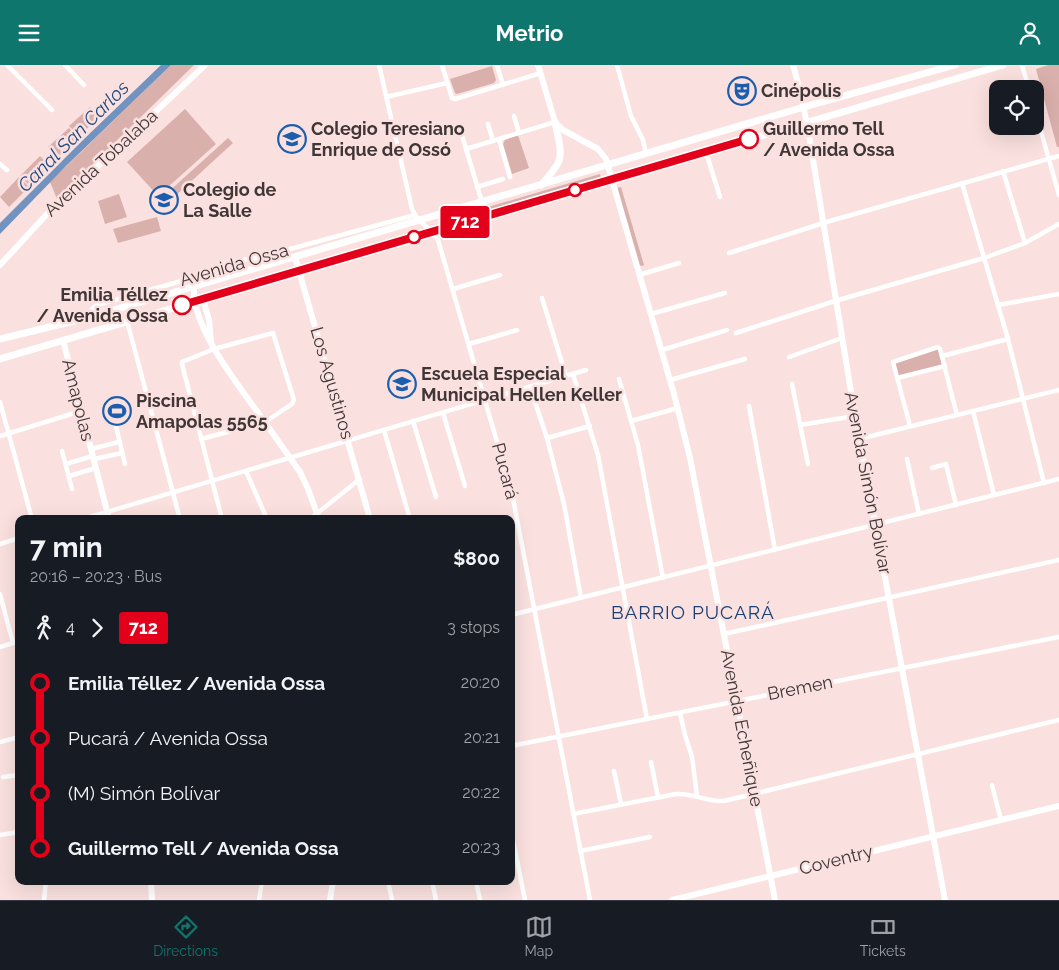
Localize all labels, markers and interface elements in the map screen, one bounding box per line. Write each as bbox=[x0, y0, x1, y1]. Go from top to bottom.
icon: menu bbox=[15, 19, 43, 47]
icon: person bbox=[1016, 19, 1044, 47]
text: Metrio bbox=[496, 20, 563, 46]
water label: Canal San Carlos bbox=[13, 76, 133, 196]
theatre icon: Cinépolis bbox=[727, 76, 757, 106]
place label: Cinépolis bbox=[761, 80, 841, 101]
map controls bbox=[989, 80, 1044, 135]
button: locate bbox=[989, 80, 1044, 135]
street label: Avenida Tobalaba bbox=[40, 105, 162, 220]
place label: Colegio Teresiano Enrique de Ossó bbox=[311, 118, 465, 160]
place label: Guillermo Tell / Avenida Ossa bbox=[763, 118, 895, 160]
school or university icon: Colegio Teresiano Enrique de Ossó bbox=[277, 124, 307, 154]
marker: Guillermo Tell / Avenida Ossa bbox=[739, 129, 759, 149]
place label: Colegio de La Salle bbox=[183, 179, 277, 221]
unlabelled marker bbox=[568, 183, 582, 197]
school or university icon: Colegio de La Salle bbox=[149, 185, 179, 215]
line badge: 712 bbox=[436, 206, 494, 238]
text: 712 bbox=[450, 211, 480, 232]
unlabelled marker bbox=[407, 230, 421, 244]
street label: Avenida Ossa bbox=[177, 239, 291, 290]
place label: Emilia Téllez / Avenida Ossa bbox=[36, 284, 168, 326]
marker: Emilia Téllez / Avenida Ossa bbox=[172, 295, 192, 315]
street label: Los Agustinos bbox=[306, 324, 359, 442]
street label: Amapolas bbox=[58, 357, 99, 443]
place label: Escuela Especial Municipal Hellen Keller bbox=[421, 363, 622, 405]
school or university icon: Escuela Especial Municipal Hellen Keller bbox=[387, 369, 417, 399]
place label: Piscina Amapolas 5565 bbox=[136, 390, 268, 432]
street label: Avenida Simón Bolívar bbox=[840, 390, 897, 577]
sports icon: Piscina Amapolas 5565 bbox=[102, 396, 132, 426]
street label: Pucará bbox=[488, 440, 523, 501]
text: 7 min bbox=[30, 531, 103, 564]
text: $800 bbox=[453, 547, 500, 569]
text: 20:16 – 20:23 · Bus bbox=[30, 567, 162, 586]
district label: BARRIO PUCARÁ bbox=[611, 601, 775, 623]
icon: walk bbox=[30, 614, 58, 642]
icon: forward bbox=[83, 614, 111, 642]
text: 712 bbox=[129, 617, 158, 638]
text: 4 bbox=[66, 618, 75, 637]
text: 3 stops bbox=[447, 618, 500, 637]
street label: Avenida Echeñique bbox=[717, 647, 768, 809]
street label: Bremen bbox=[765, 671, 834, 704]
text: Emilia Téllez / Avenida Ossa bbox=[68, 672, 325, 694]
text: 20:20 bbox=[461, 673, 500, 692]
text: Pucará / Avenida Ossa bbox=[68, 727, 268, 749]
text: 20:21 bbox=[464, 728, 500, 747]
text: (M) Simón Bolívar bbox=[68, 782, 220, 804]
text: 20:22 bbox=[462, 783, 500, 802]
text: Guillermo Tell / Avenida Ossa bbox=[68, 837, 339, 859]
text: 20:23 bbox=[462, 838, 500, 857]
street label: Coventry bbox=[797, 840, 875, 879]
tab: Directions bbox=[153, 913, 218, 959]
tab: Map bbox=[525, 913, 553, 959]
tab: Tickets bbox=[860, 913, 906, 959]

